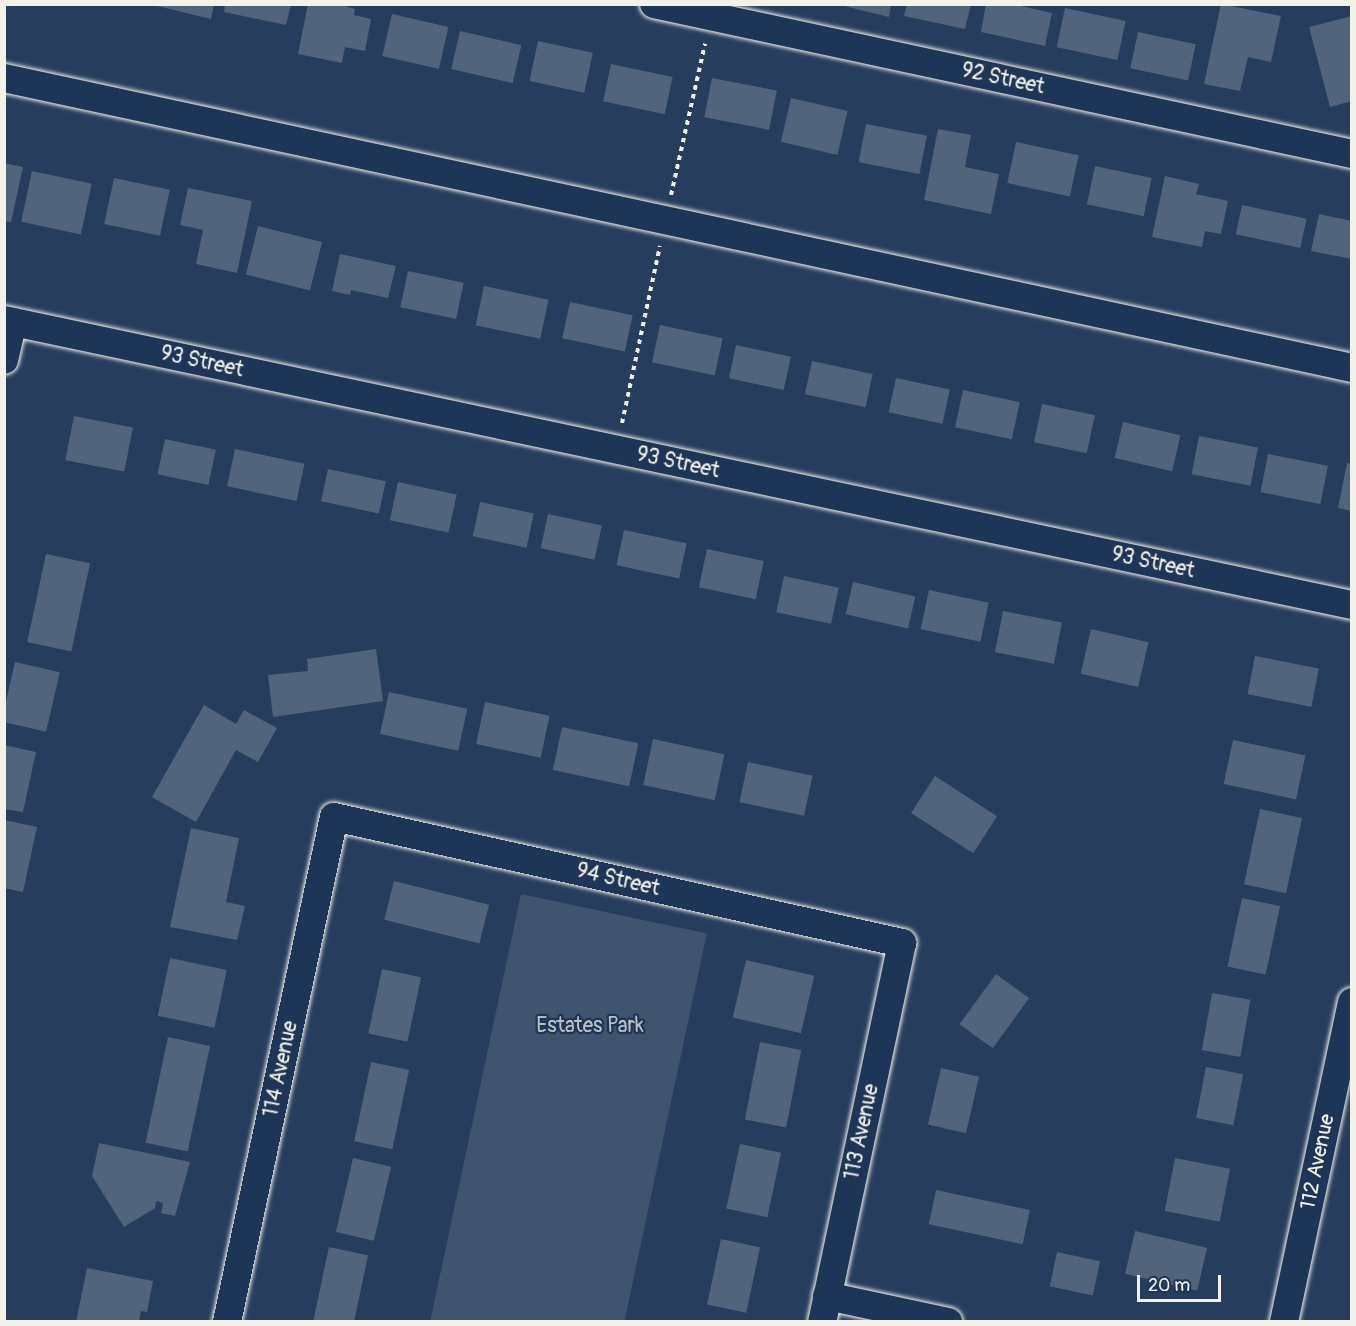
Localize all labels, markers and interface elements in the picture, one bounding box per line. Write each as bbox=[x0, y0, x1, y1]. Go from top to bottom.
street label: 92 Street bbox=[959, 58, 1047, 100]
street label: 93 Street bbox=[158, 341, 246, 383]
street label: 93 Street bbox=[634, 442, 722, 484]
street label: 93 Street bbox=[1109, 542, 1197, 584]
street label: 94 Street bbox=[574, 858, 662, 902]
park label: Estates Park bbox=[536, 1013, 644, 1039]
street label: 114 Avenue bbox=[259, 1019, 303, 1119]
street label: 113 Avenue bbox=[840, 1082, 884, 1182]
street label: 112 Avenue bbox=[1296, 1112, 1340, 1212]
scale bar bbox=[1140, 1263, 1224, 1301]
text: 20 m bbox=[1148, 1274, 1190, 1297]

